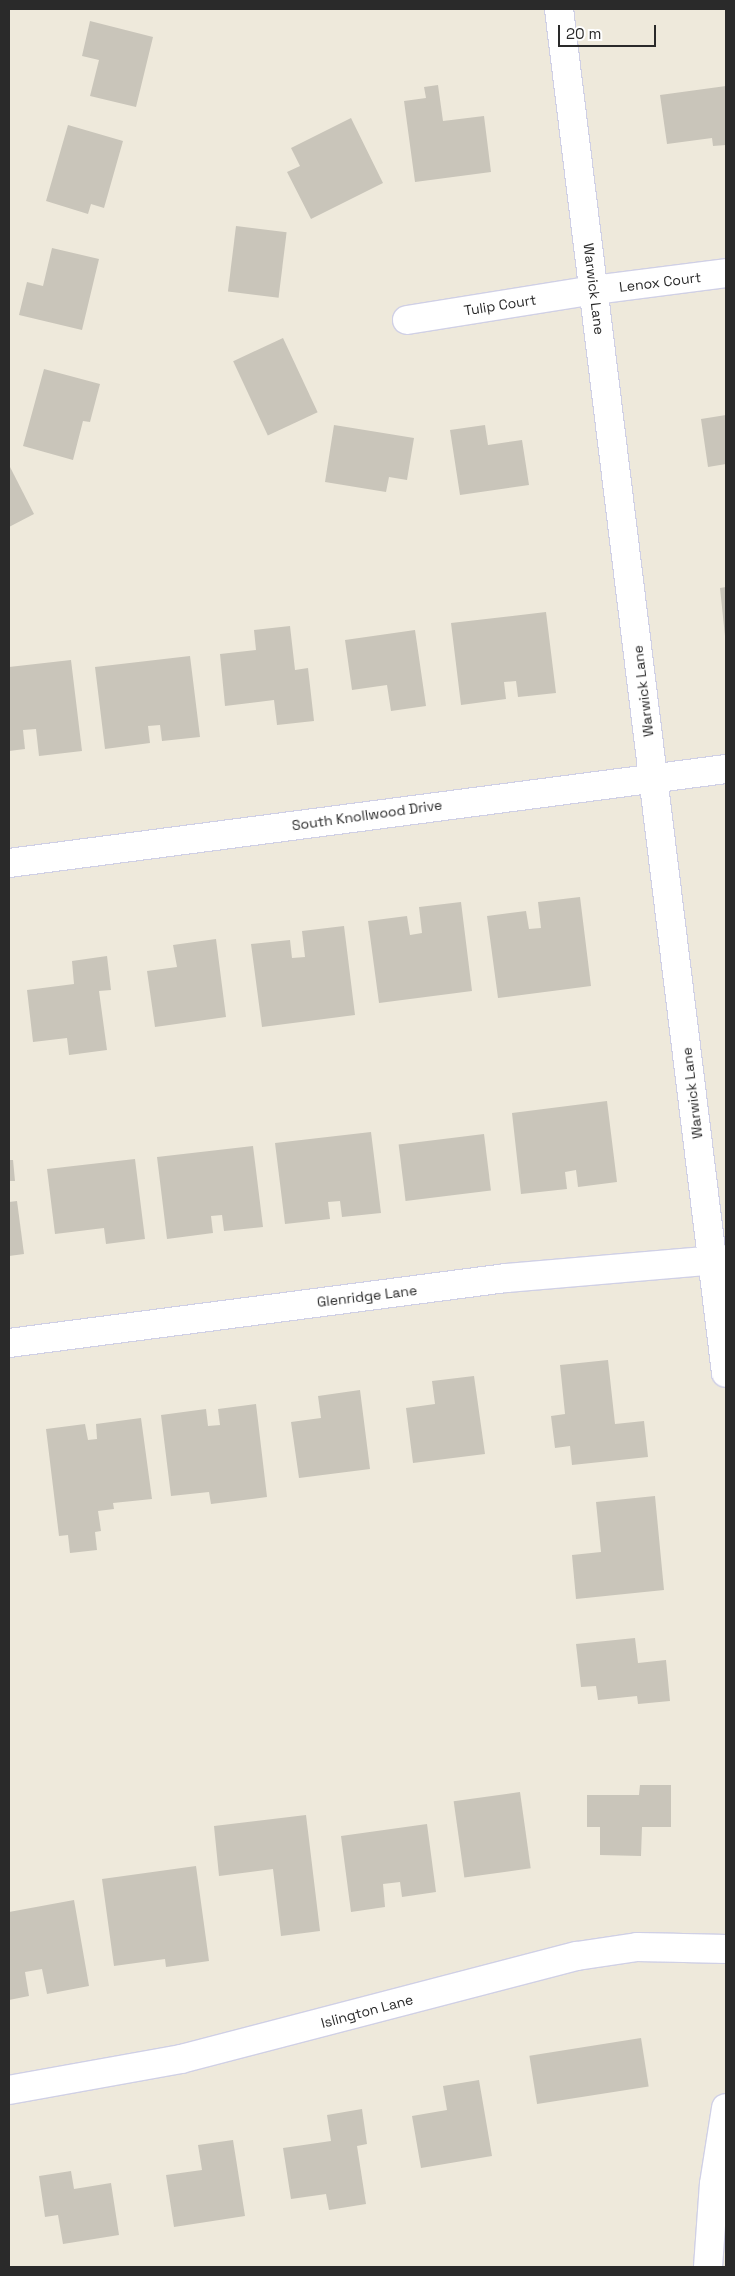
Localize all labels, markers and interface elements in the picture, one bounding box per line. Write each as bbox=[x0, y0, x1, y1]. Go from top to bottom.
scale bar bbox=[560, 15, 658, 47]
text: 20 m bbox=[566, 24, 601, 43]
street label: Warwick Lane bbox=[580, 242, 608, 336]
street label: Lenox Court bbox=[618, 269, 702, 295]
street label: Tulip Court bbox=[463, 291, 537, 319]
street label: Warwick Lane bbox=[629, 644, 657, 738]
street label: South Knollwood Drive bbox=[291, 796, 443, 834]
street label: Warwick Lane bbox=[678, 1046, 706, 1140]
street label: Glenridge Lane bbox=[316, 1282, 418, 1310]
street label: Islington Lane bbox=[319, 1991, 415, 2031]

